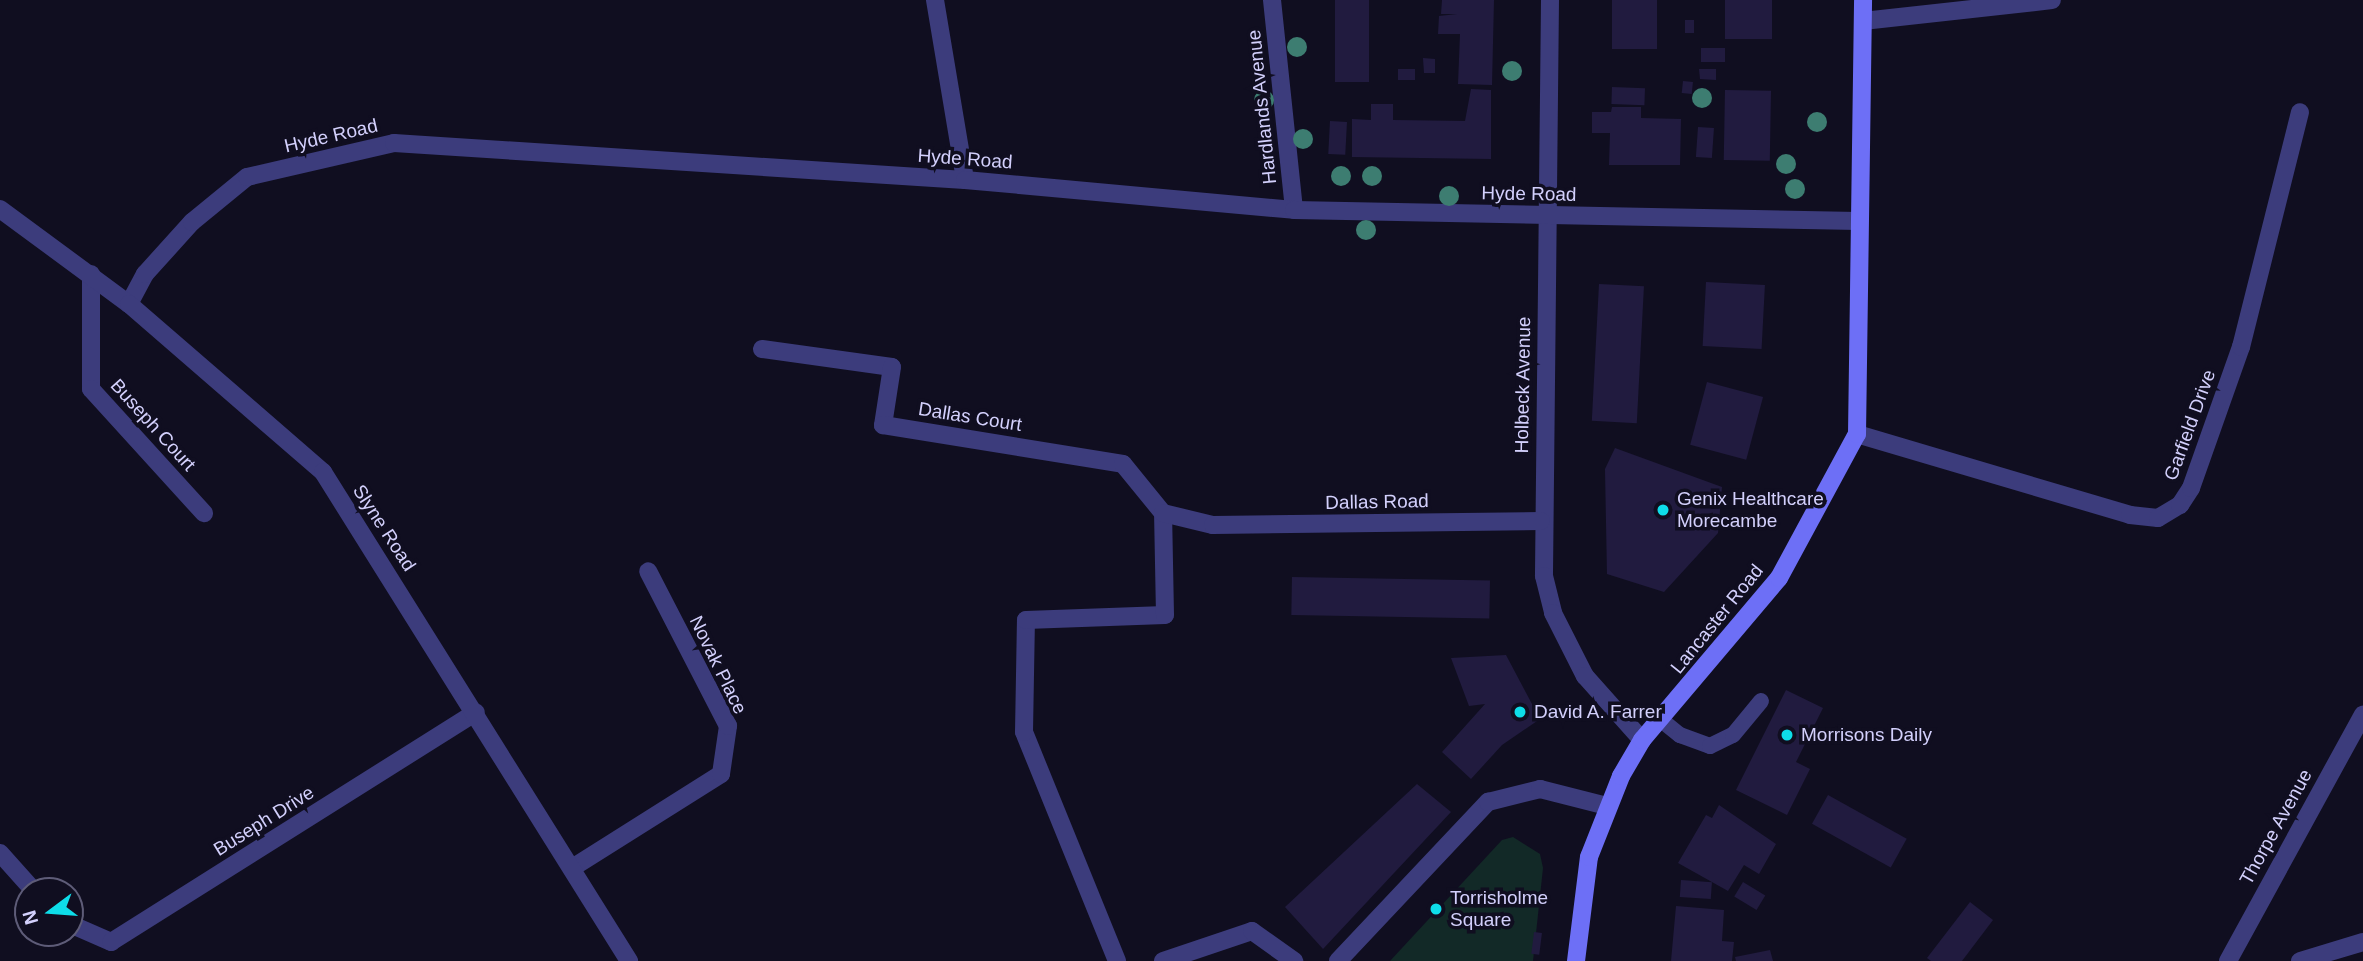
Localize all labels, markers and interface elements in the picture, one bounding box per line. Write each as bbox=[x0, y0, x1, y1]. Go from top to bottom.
street label: Hardlands Avenue bbox=[1243, 28, 1281, 186]
street label: Hyde Road bbox=[282, 114, 380, 158]
street label: Hyde Road bbox=[917, 144, 1013, 174]
street label: Hyde Road bbox=[1481, 182, 1577, 206]
street label: Holbeck Avenue bbox=[1510, 316, 1536, 454]
street label: Garfield Drive bbox=[2159, 367, 2221, 483]
street label: Buseph Court bbox=[106, 374, 200, 476]
street label: Dallas Court bbox=[917, 398, 1023, 436]
street label: Slyne Road bbox=[348, 481, 420, 575]
place label: Genix Healthcare Morecambe bbox=[1677, 488, 1824, 532]
street label: Dallas Road bbox=[1325, 490, 1429, 514]
marker: Genix Healthcare Morecambe bbox=[1655, 502, 1671, 518]
street label: Lancaster Road bbox=[1666, 560, 1768, 678]
street label: Novak Place bbox=[684, 612, 752, 718]
place label: David A. Farrer bbox=[1534, 701, 1663, 723]
marker: David A. Farrer bbox=[1512, 704, 1528, 720]
place label: Morrisons Daily bbox=[1801, 724, 1932, 746]
marker: Morrisons Daily bbox=[1779, 727, 1795, 743]
street label: Thorpe Avenue bbox=[2235, 765, 2317, 889]
street label: Buseph Drive bbox=[210, 781, 318, 861]
north arrow bbox=[14, 877, 84, 947]
place label: Torrisholme Square bbox=[1450, 887, 1548, 931]
marker: Torrisholme Square bbox=[1428, 901, 1444, 917]
text: N bbox=[18, 908, 42, 927]

